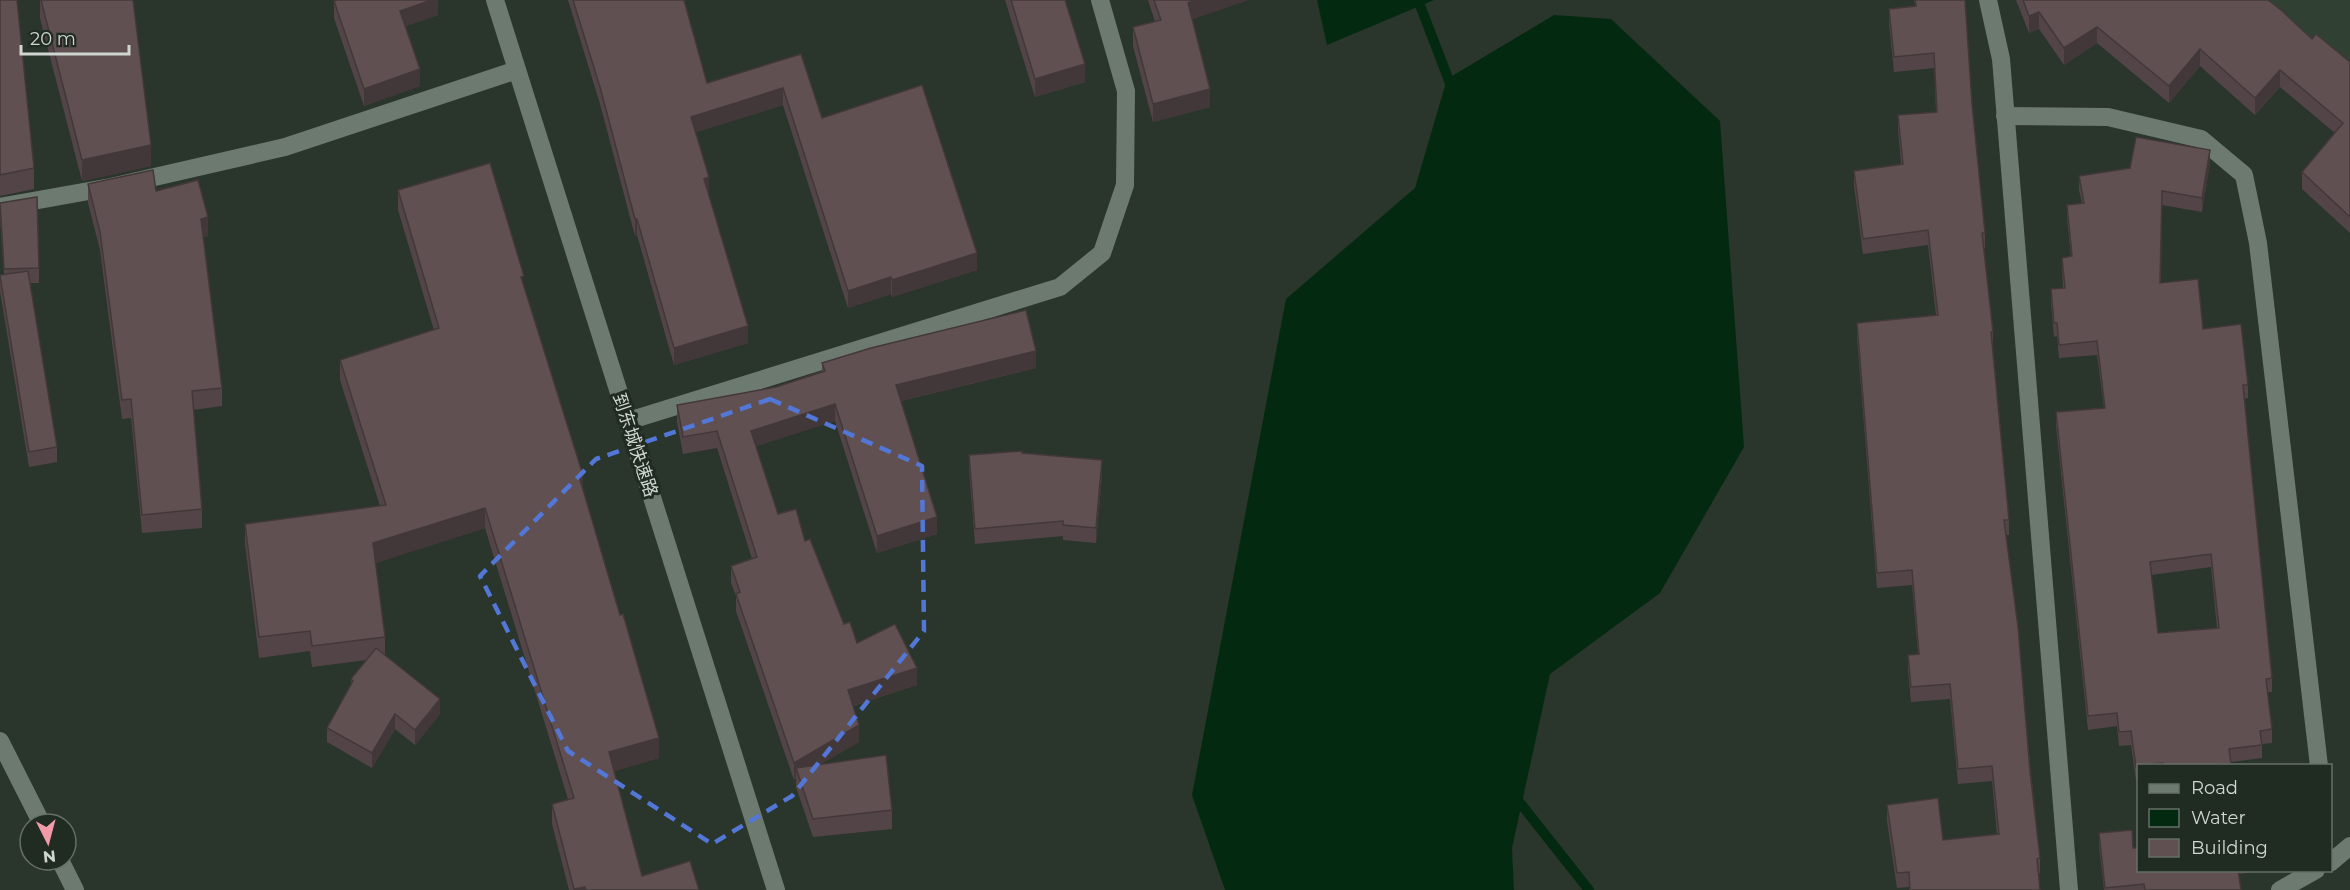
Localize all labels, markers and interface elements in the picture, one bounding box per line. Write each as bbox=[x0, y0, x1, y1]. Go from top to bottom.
scale bar bbox=[21, 18, 129, 56]
text: 20 m bbox=[30, 28, 76, 50]
street label: 到东城快速路 bbox=[608, 390, 662, 500]
legend bbox=[2137, 764, 2332, 872]
text: Road bbox=[2191, 777, 2238, 799]
text: Water bbox=[2191, 807, 2246, 829]
north arrow bbox=[18, 812, 78, 872]
text: Building bbox=[2191, 837, 2268, 859]
text: N bbox=[42, 846, 57, 867]

